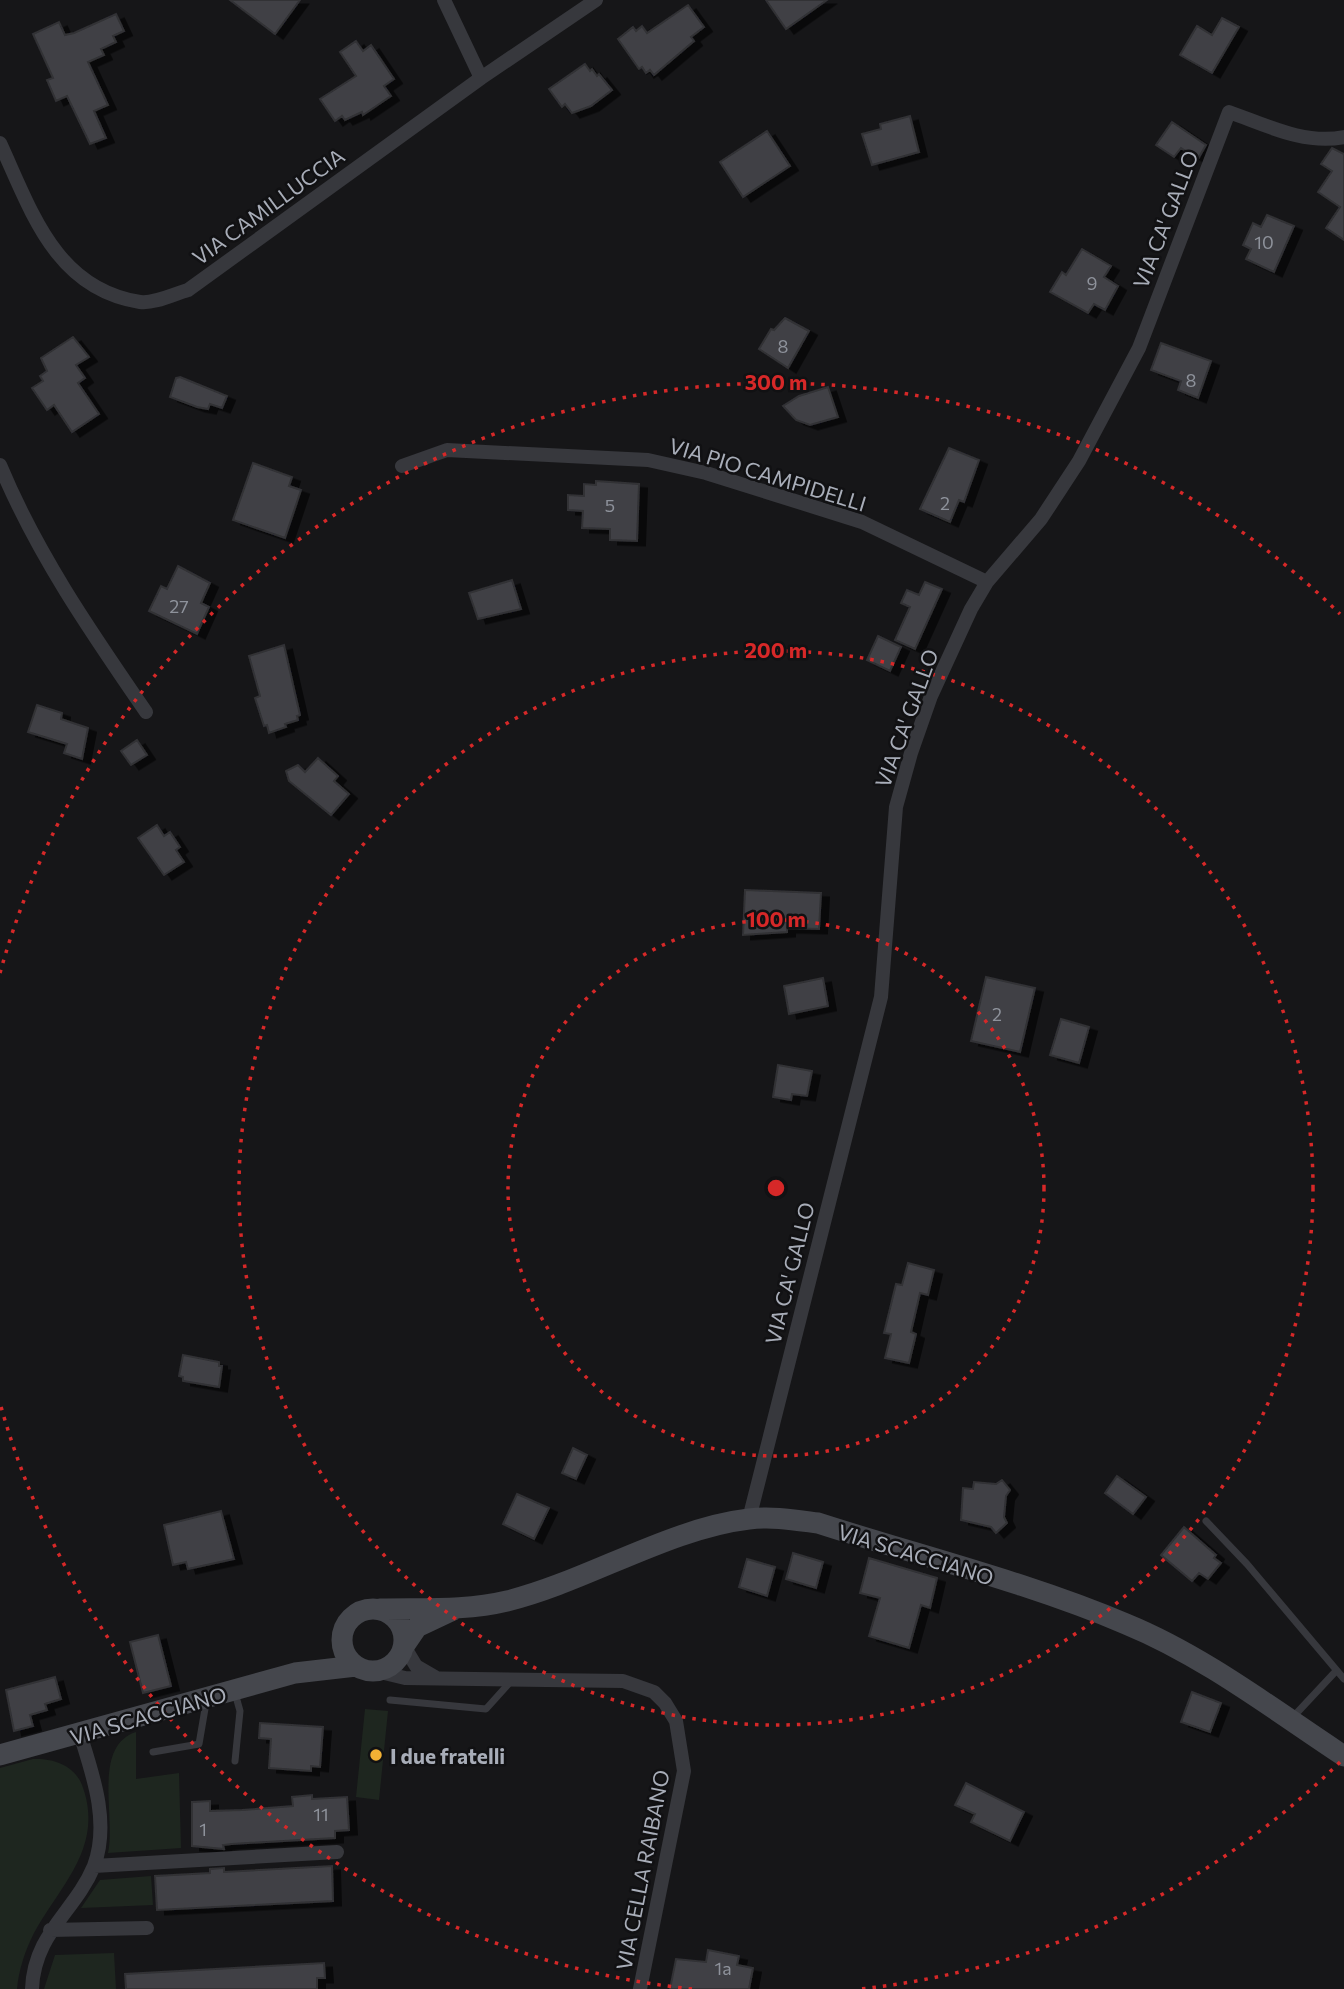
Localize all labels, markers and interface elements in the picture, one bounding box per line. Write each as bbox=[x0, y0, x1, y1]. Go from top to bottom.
street label: VIA CAMILLUCCIA bbox=[187, 142, 349, 270]
street label: VIA CA' GALLO bbox=[1127, 147, 1203, 291]
house number: 10 bbox=[1254, 231, 1274, 253]
house number: 9 bbox=[1087, 272, 1097, 294]
house number: 8 bbox=[778, 335, 789, 357]
text: 300 m bbox=[745, 369, 807, 394]
house number: 8 bbox=[1186, 369, 1197, 391]
street label: VIA PIO CAMPIDELLI bbox=[666, 432, 870, 516]
house number: 2 bbox=[940, 492, 950, 514]
house number: 5 bbox=[605, 494, 615, 516]
house number: 27 bbox=[169, 595, 189, 617]
text: 200 m bbox=[745, 637, 807, 662]
street label: VIA CA' GALLO bbox=[869, 645, 943, 791]
text: 100 m bbox=[746, 906, 806, 931]
house number: 2 bbox=[992, 1003, 1002, 1025]
centre of rings bbox=[764, 1176, 788, 1200]
street label: VIA CA' GALLO bbox=[759, 1199, 819, 1347]
street label: VIA SCACCIANO bbox=[835, 1518, 997, 1590]
street label: VIA SCACCIANO bbox=[67, 1681, 229, 1749]
place label: I due fratelli bbox=[390, 1743, 505, 1768]
marker: I due fratelli bbox=[368, 1747, 384, 1763]
street label: VIA CELLA RAIBANO bbox=[610, 1768, 674, 1972]
house number: 11 bbox=[313, 1803, 329, 1825]
house number: 1 bbox=[199, 1818, 207, 1840]
house number: 1a bbox=[714, 1957, 732, 1979]

